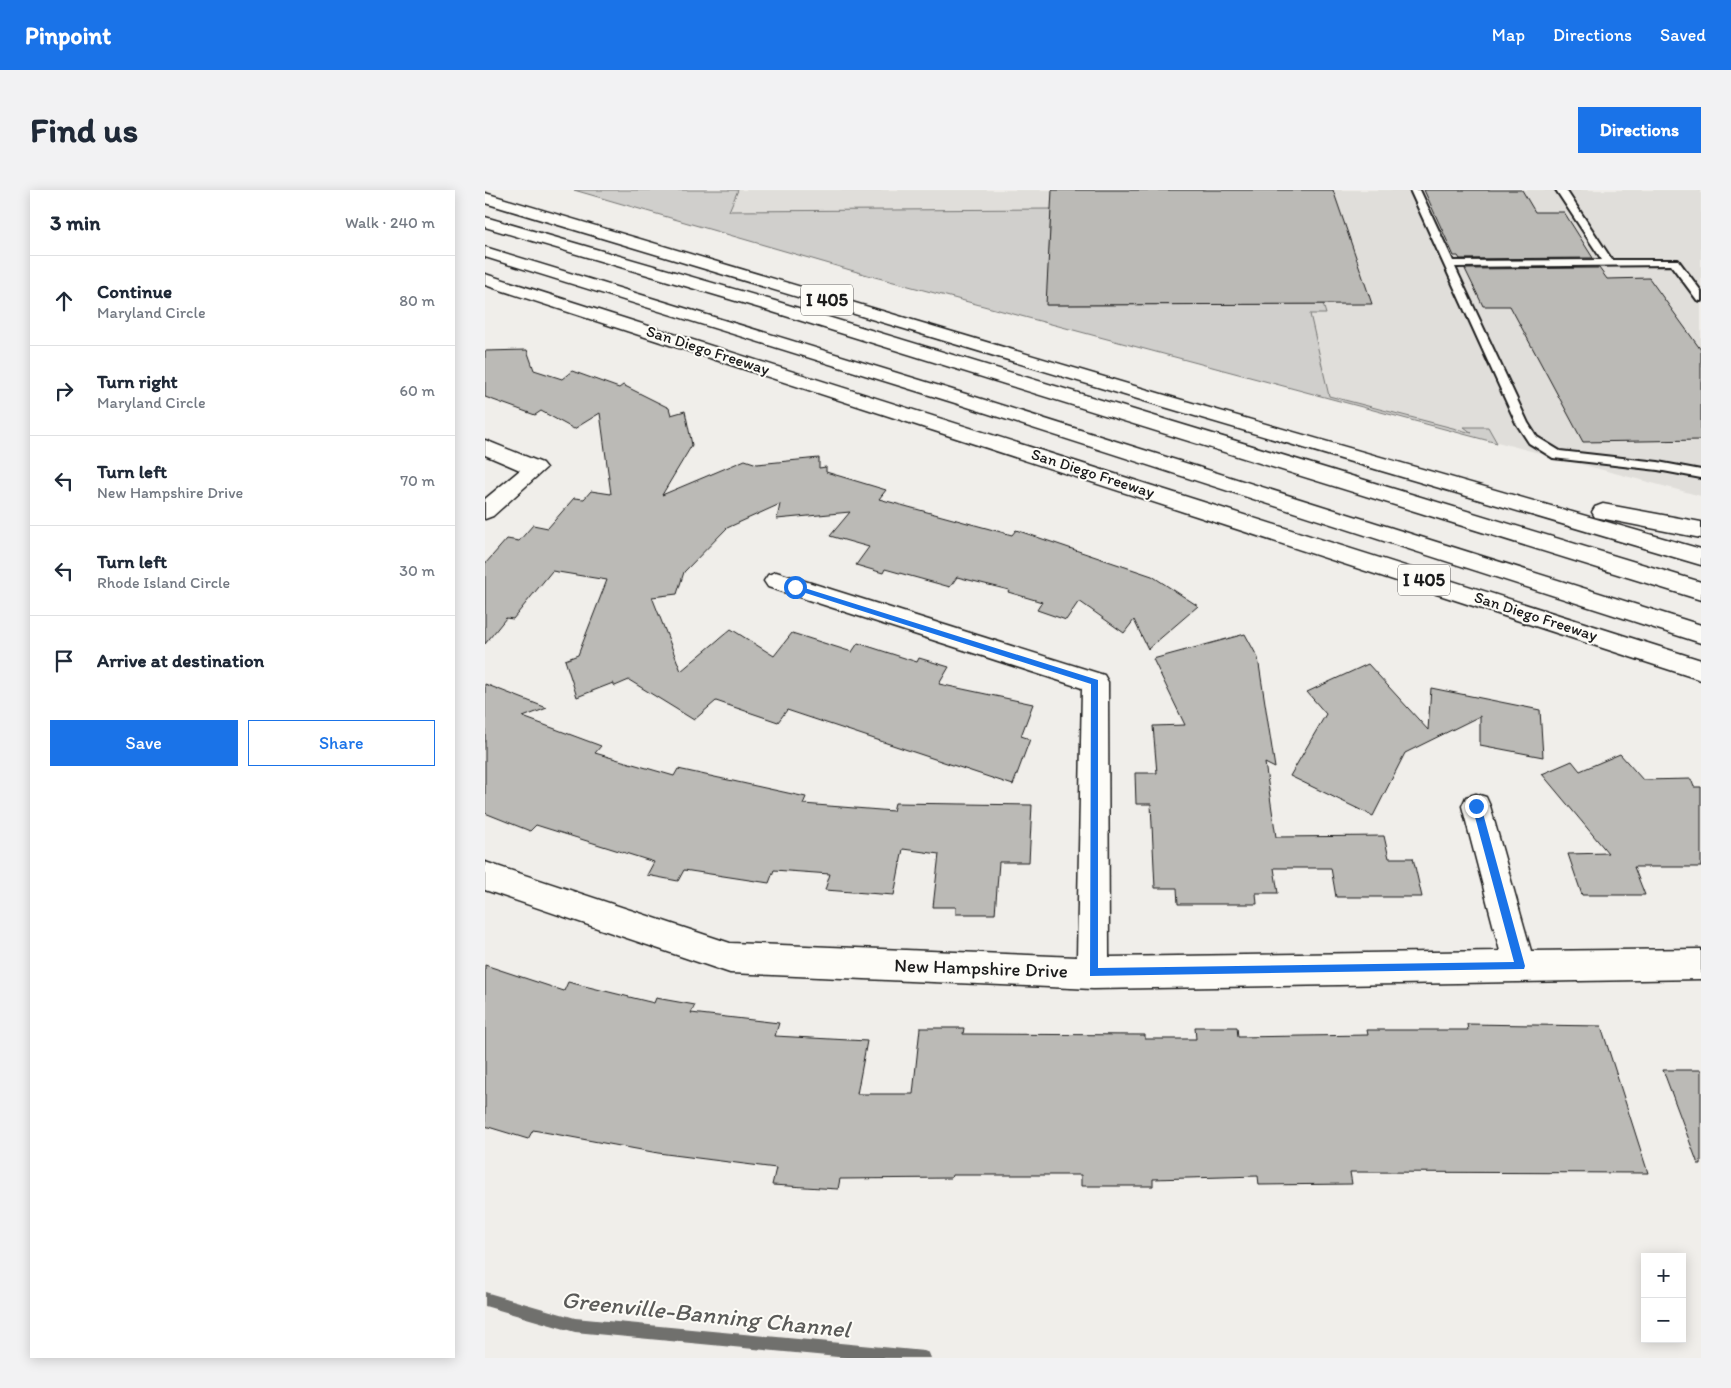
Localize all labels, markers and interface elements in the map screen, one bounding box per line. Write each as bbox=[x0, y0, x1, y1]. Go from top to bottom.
text: Pinpoint bbox=[25, 21, 111, 50]
text: Map bbox=[1492, 24, 1525, 46]
text: Directions bbox=[1553, 24, 1632, 46]
text: Saved bbox=[1660, 24, 1706, 46]
button: Directions bbox=[1578, 107, 1701, 153]
text: Find us bbox=[30, 109, 138, 151]
text: 3 min bbox=[50, 210, 100, 235]
text: Walk · 240 m bbox=[345, 213, 435, 232]
text: Continue bbox=[97, 280, 172, 303]
road number: I 405 bbox=[801, 284, 853, 316]
icon: ahead bbox=[50, 287, 78, 315]
text: 80 m bbox=[399, 291, 435, 310]
text: Maryland Circle bbox=[97, 303, 206, 322]
street label: San Diego Freeway bbox=[644, 321, 772, 379]
text: Turn right bbox=[97, 370, 178, 393]
icon: right bbox=[50, 377, 78, 405]
text: 60 m bbox=[400, 381, 435, 400]
text: Maryland Circle bbox=[97, 393, 206, 412]
street label: San Diego Freeway bbox=[1029, 444, 1157, 502]
text: Turn left bbox=[97, 460, 167, 483]
icon: left bbox=[50, 467, 78, 495]
text: 70 m bbox=[400, 471, 435, 490]
text: New Hampshire Drive bbox=[97, 483, 243, 502]
text: Turn left bbox=[97, 550, 167, 573]
icon: left bbox=[50, 557, 78, 585]
text: 30 m bbox=[399, 561, 435, 580]
road number: I 405 bbox=[1398, 564, 1450, 596]
text: Rhode Island Circle bbox=[97, 573, 230, 592]
route start bbox=[784, 576, 807, 599]
street label: San Diego Freeway bbox=[1472, 587, 1600, 645]
icon: arrive bbox=[50, 647, 78, 675]
text: Arrive at destination bbox=[97, 649, 264, 672]
button: Save bbox=[50, 720, 238, 766]
button: Share bbox=[248, 720, 435, 766]
route end bbox=[1465, 795, 1488, 818]
street label: New Hampshire Drive bbox=[894, 953, 1068, 983]
map controls bbox=[1641, 1253, 1686, 1343]
button: + bbox=[1641, 1253, 1686, 1298]
water label: Greenville-Banning Channel bbox=[560, 1284, 854, 1344]
button: − bbox=[1641, 1298, 1686, 1343]

